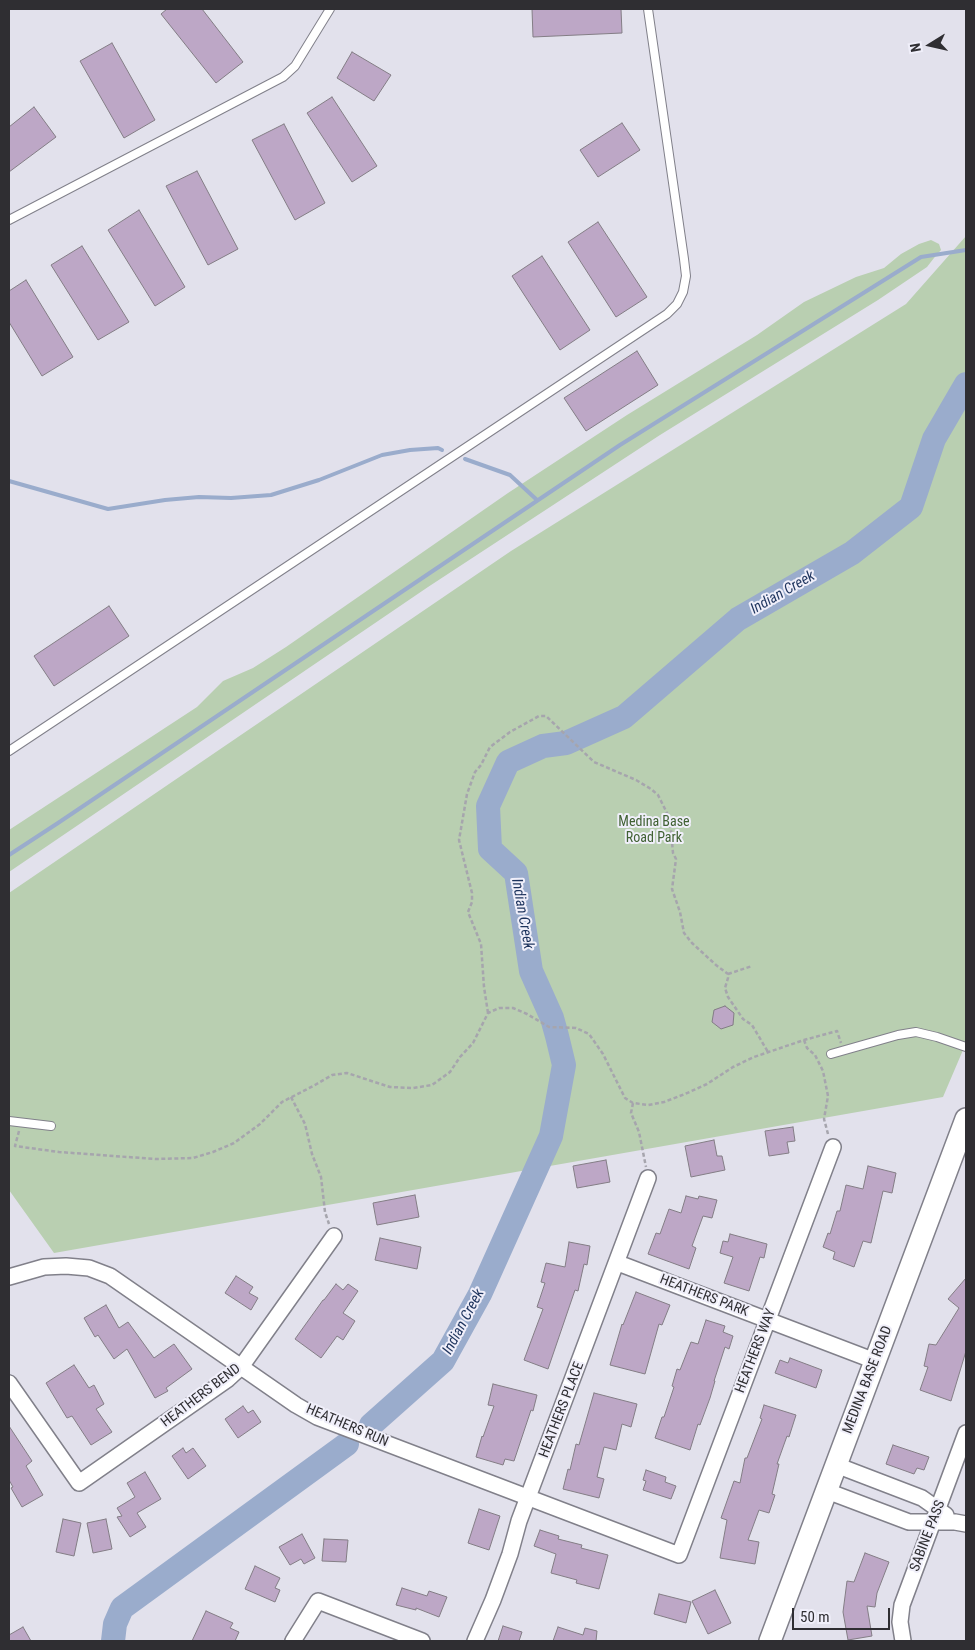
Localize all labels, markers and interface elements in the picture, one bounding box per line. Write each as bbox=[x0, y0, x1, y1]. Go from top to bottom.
north arrow bbox=[905, 20, 955, 70]
text: N bbox=[907, 42, 924, 53]
water label: Indian Creek bbox=[748, 567, 818, 619]
park label: Medina Base Road Park bbox=[618, 814, 690, 846]
water label: Indian Creek bbox=[507, 877, 537, 951]
street label: HEATHERS PARK bbox=[657, 1271, 751, 1321]
water label: Indian Creek bbox=[439, 1286, 489, 1358]
street label: HEATHERS WAY bbox=[732, 1307, 780, 1395]
street label: MEDINA BASE ROAD bbox=[840, 1324, 896, 1436]
street label: HEATHERS PLACE bbox=[536, 1360, 588, 1460]
street label: HEATHERS BEND bbox=[158, 1361, 244, 1431]
street label: HEATHERS RUN bbox=[303, 1401, 391, 1451]
street label: SABINE PASS bbox=[907, 1498, 949, 1574]
scale bar bbox=[795, 1598, 892, 1630]
text: 50 m bbox=[800, 1608, 830, 1626]

